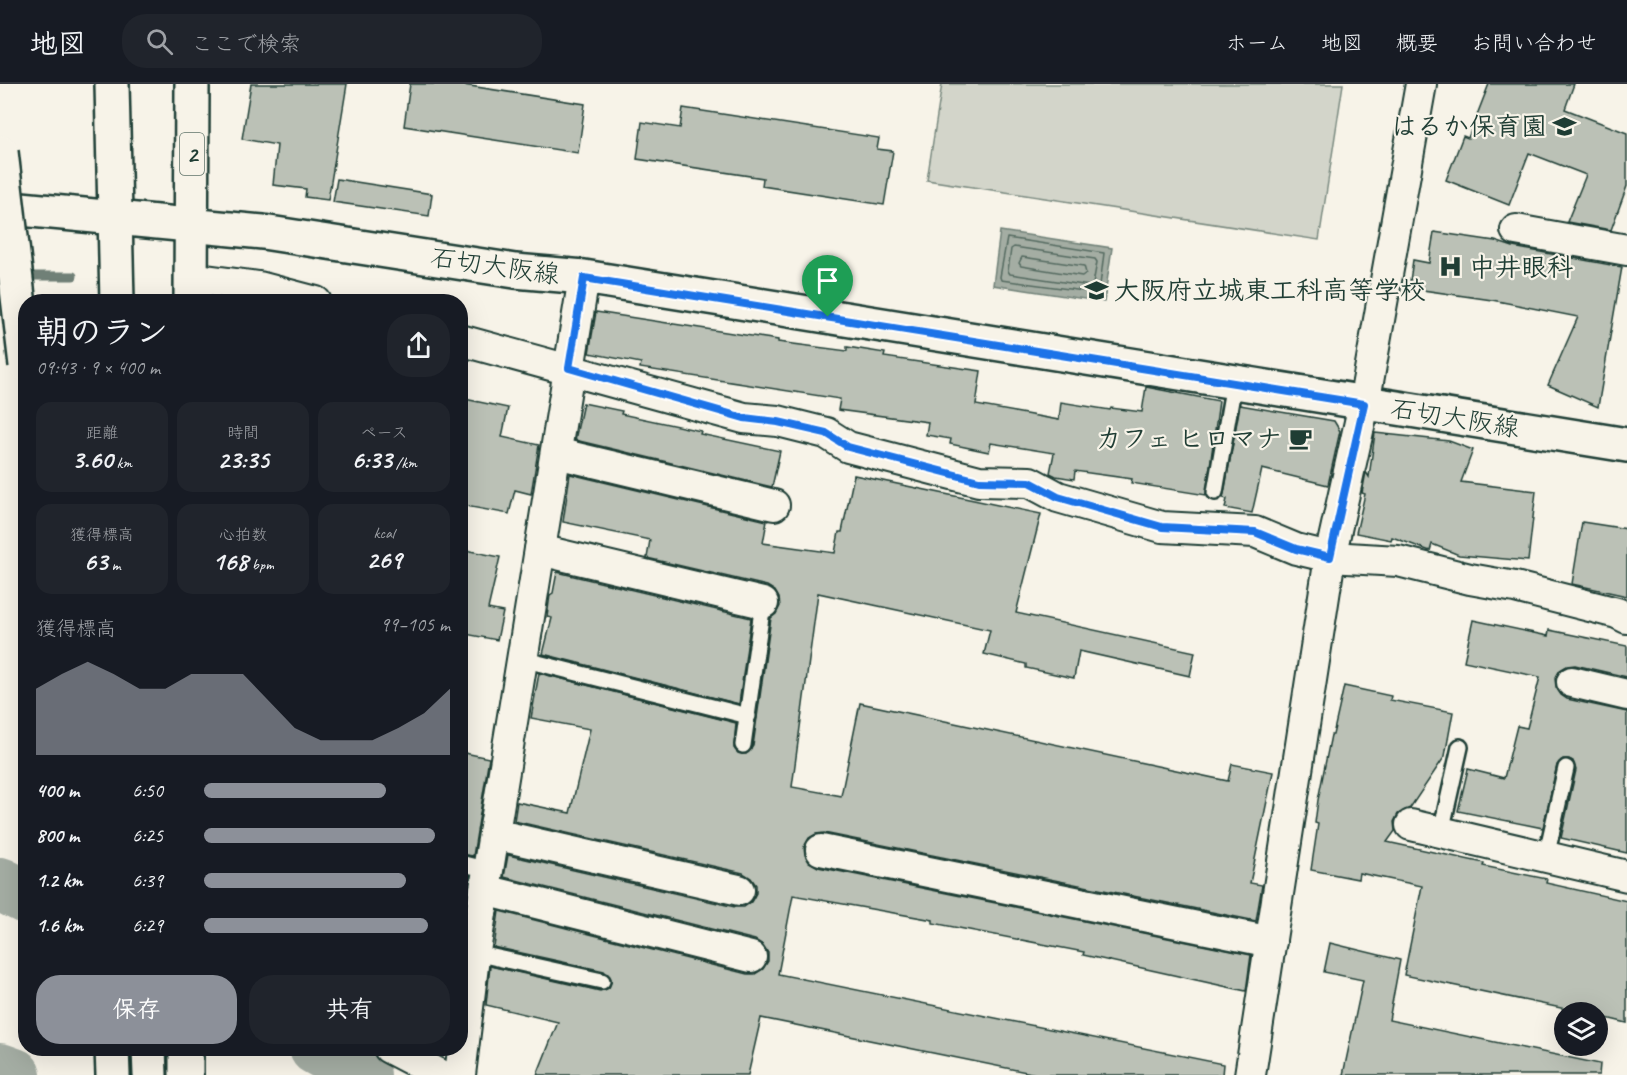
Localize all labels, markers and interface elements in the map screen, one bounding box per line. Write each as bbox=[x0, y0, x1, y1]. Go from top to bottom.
search box bbox=[122, 14, 542, 68]
icon: search bbox=[143, 25, 176, 58]
text: 地図 bbox=[30, 26, 86, 61]
text: ここで検索 bbox=[191, 30, 301, 58]
text: ホーム bbox=[1226, 30, 1288, 56]
text: 地図 bbox=[1321, 30, 1363, 56]
text: 概要 bbox=[1396, 30, 1438, 56]
text: お問い合わせ bbox=[1471, 30, 1597, 56]
place label: はるか保育園 bbox=[1391, 110, 1547, 143]
school or university icon: はるか保育園 bbox=[1552, 113, 1578, 139]
road number: 2 bbox=[180, 133, 204, 175]
street label: 石切大阪線 bbox=[428, 241, 562, 291]
place label: 中井眼科 bbox=[1469, 251, 1573, 284]
hospital icon: 中井眼科 bbox=[1438, 254, 1464, 280]
pin bbox=[802, 255, 853, 317]
icon: arrive bbox=[811, 264, 844, 297]
place label: 大阪府立城東工科高等学校 bbox=[1114, 274, 1426, 307]
school or university icon: 大阪府立城東工科高等学校 bbox=[1083, 277, 1109, 303]
text: 朝のラン bbox=[36, 311, 168, 353]
button: share bbox=[387, 314, 450, 377]
text: 09:43 · 9 × 400 m bbox=[36, 355, 160, 380]
street label: 石切大阪線 bbox=[1388, 392, 1522, 444]
place label: カフェ ヒロマナ bbox=[1096, 422, 1282, 455]
text: 距離 bbox=[86, 423, 118, 443]
text: 時間 bbox=[227, 423, 259, 443]
text: ペース bbox=[360, 423, 408, 443]
cafe icon: カフェ ヒロマナ bbox=[1287, 425, 1313, 451]
text: 3.60 bbox=[72, 443, 113, 476]
text: 23:35 bbox=[217, 443, 269, 476]
text: 6:33 bbox=[351, 443, 392, 476]
text: km bbox=[113, 453, 132, 473]
text: /km bbox=[392, 453, 417, 473]
text: kcal bbox=[373, 523, 395, 543]
text: 獲得標高 bbox=[70, 525, 134, 545]
text: 心拍数 bbox=[219, 525, 267, 545]
text: 269 bbox=[366, 543, 402, 576]
text: 63 bbox=[84, 545, 108, 578]
text: 168 bbox=[212, 545, 248, 578]
text: m bbox=[108, 555, 120, 575]
text: bpm bbox=[248, 555, 274, 575]
text: 99–105 m bbox=[380, 612, 450, 637]
text: 獲得標高 bbox=[36, 616, 116, 641]
text: 400 m bbox=[36, 778, 79, 803]
text: 6:50 bbox=[132, 778, 163, 803]
text: 800 m bbox=[36, 823, 79, 848]
text: 6:25 bbox=[132, 823, 163, 848]
text: 1.2 km bbox=[36, 868, 83, 893]
text: 6:39 bbox=[132, 868, 163, 893]
text: 1.6 km bbox=[36, 913, 83, 938]
text: 6:29 bbox=[132, 913, 163, 938]
button: 保存 bbox=[36, 975, 237, 1044]
button: 共有 bbox=[249, 975, 450, 1044]
map controls bbox=[1554, 1002, 1608, 1056]
button: layers bbox=[1554, 1002, 1608, 1056]

